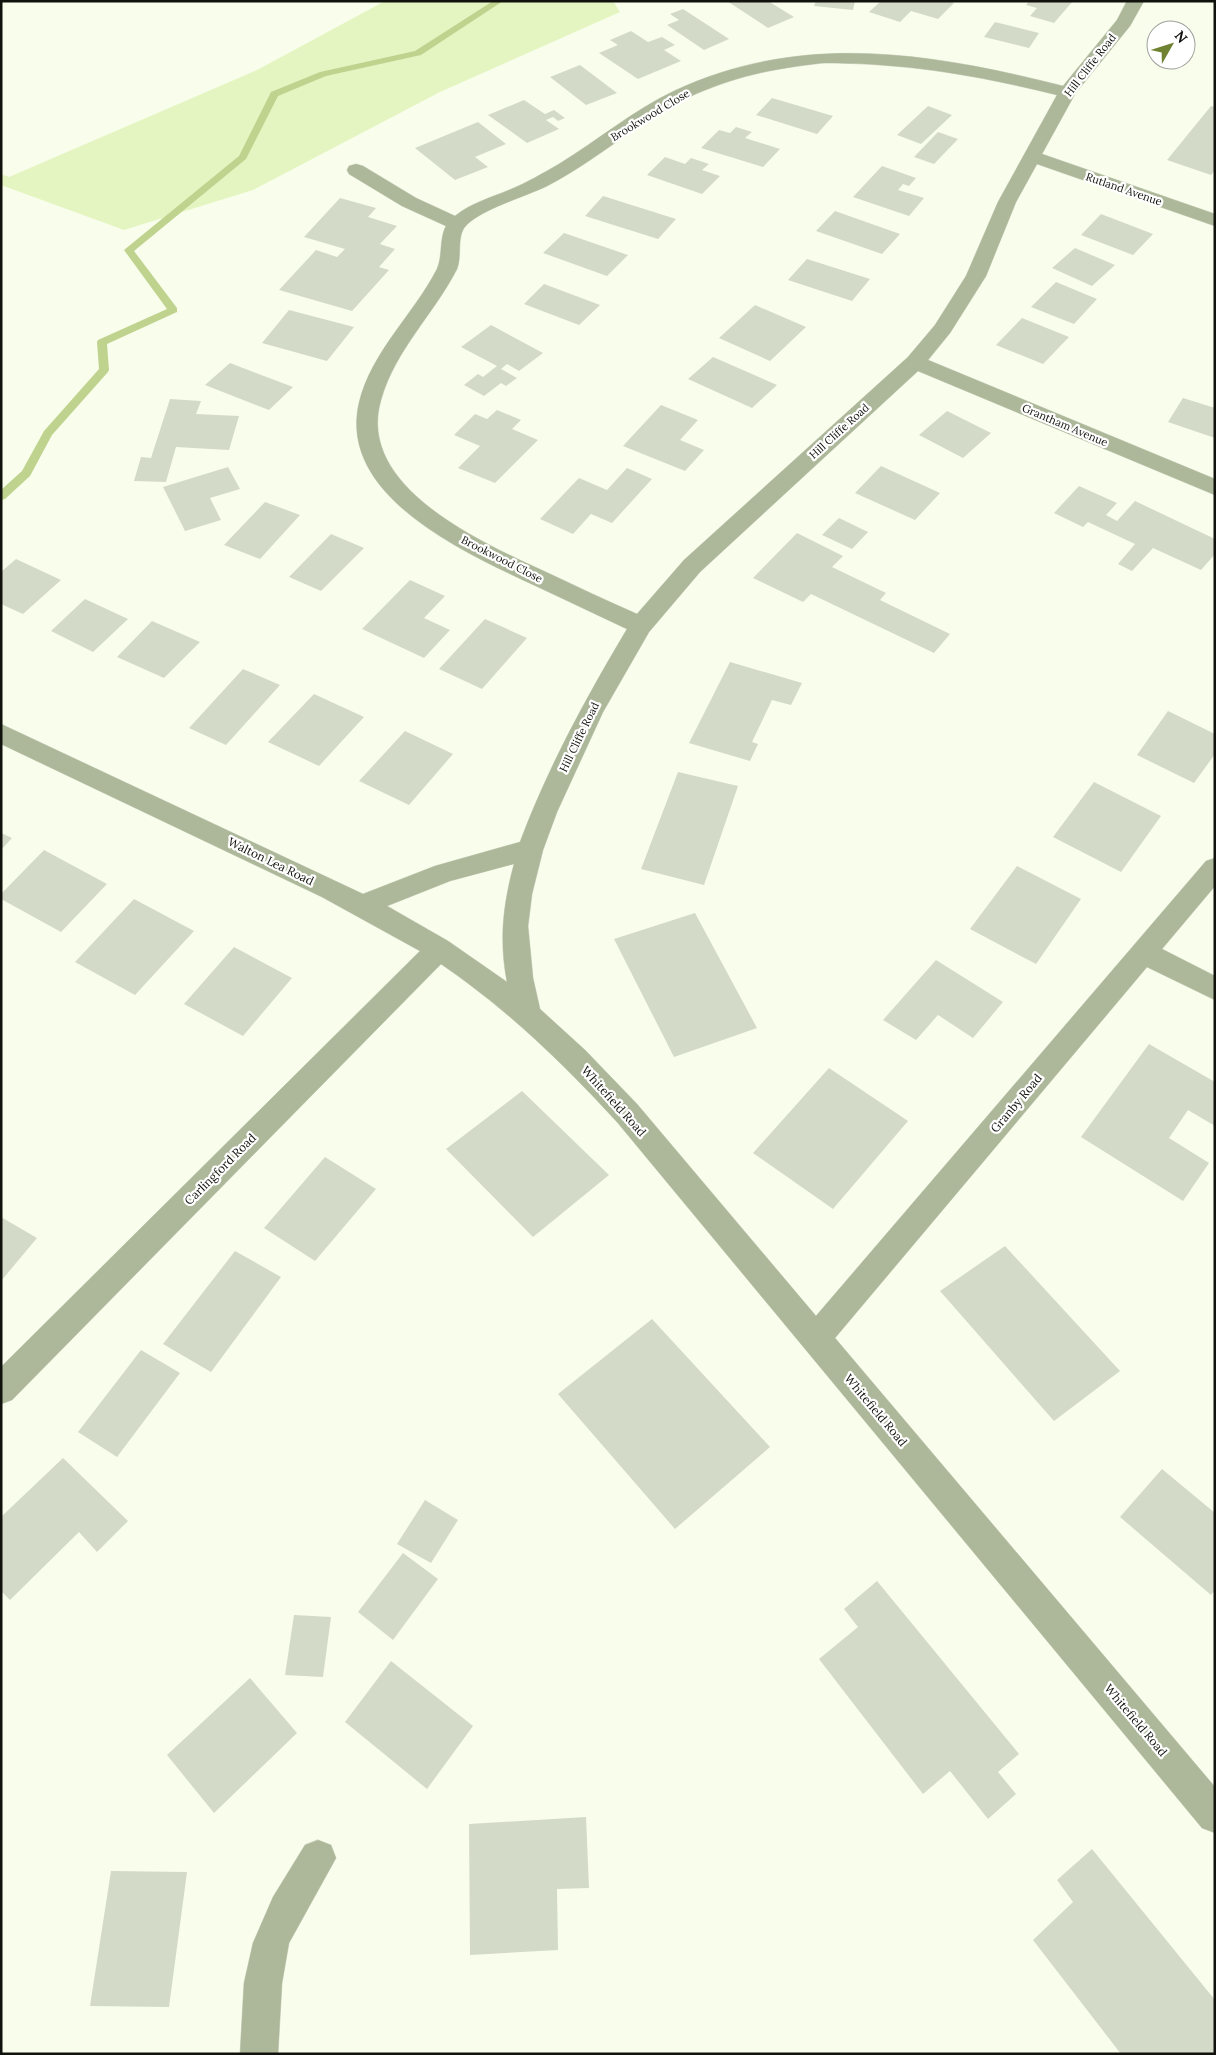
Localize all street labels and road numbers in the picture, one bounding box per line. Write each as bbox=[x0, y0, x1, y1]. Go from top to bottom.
street label: Hill Cliffe Road bbox=[1061, 30, 1119, 99]
street label: Brookwood Close bbox=[608, 86, 692, 144]
street label: Rutland Avenue bbox=[1084, 169, 1164, 209]
street label: Hill Cliffe Road bbox=[806, 400, 872, 462]
street label: Grantham Avenue bbox=[1020, 401, 1110, 449]
street label: Brookwood Close bbox=[459, 532, 545, 586]
street label: Hill Cliffe Road bbox=[556, 699, 602, 774]
street label: Walton Lea Road bbox=[226, 834, 316, 888]
street label: Whitefield Road bbox=[578, 1063, 650, 1139]
street label: Granby Road bbox=[987, 1071, 1045, 1135]
street label: Carlingford Road bbox=[181, 1130, 259, 1208]
street label: Whitefield Road bbox=[841, 1371, 911, 1449]
street label: Whitefield Road bbox=[1101, 1681, 1171, 1759]

